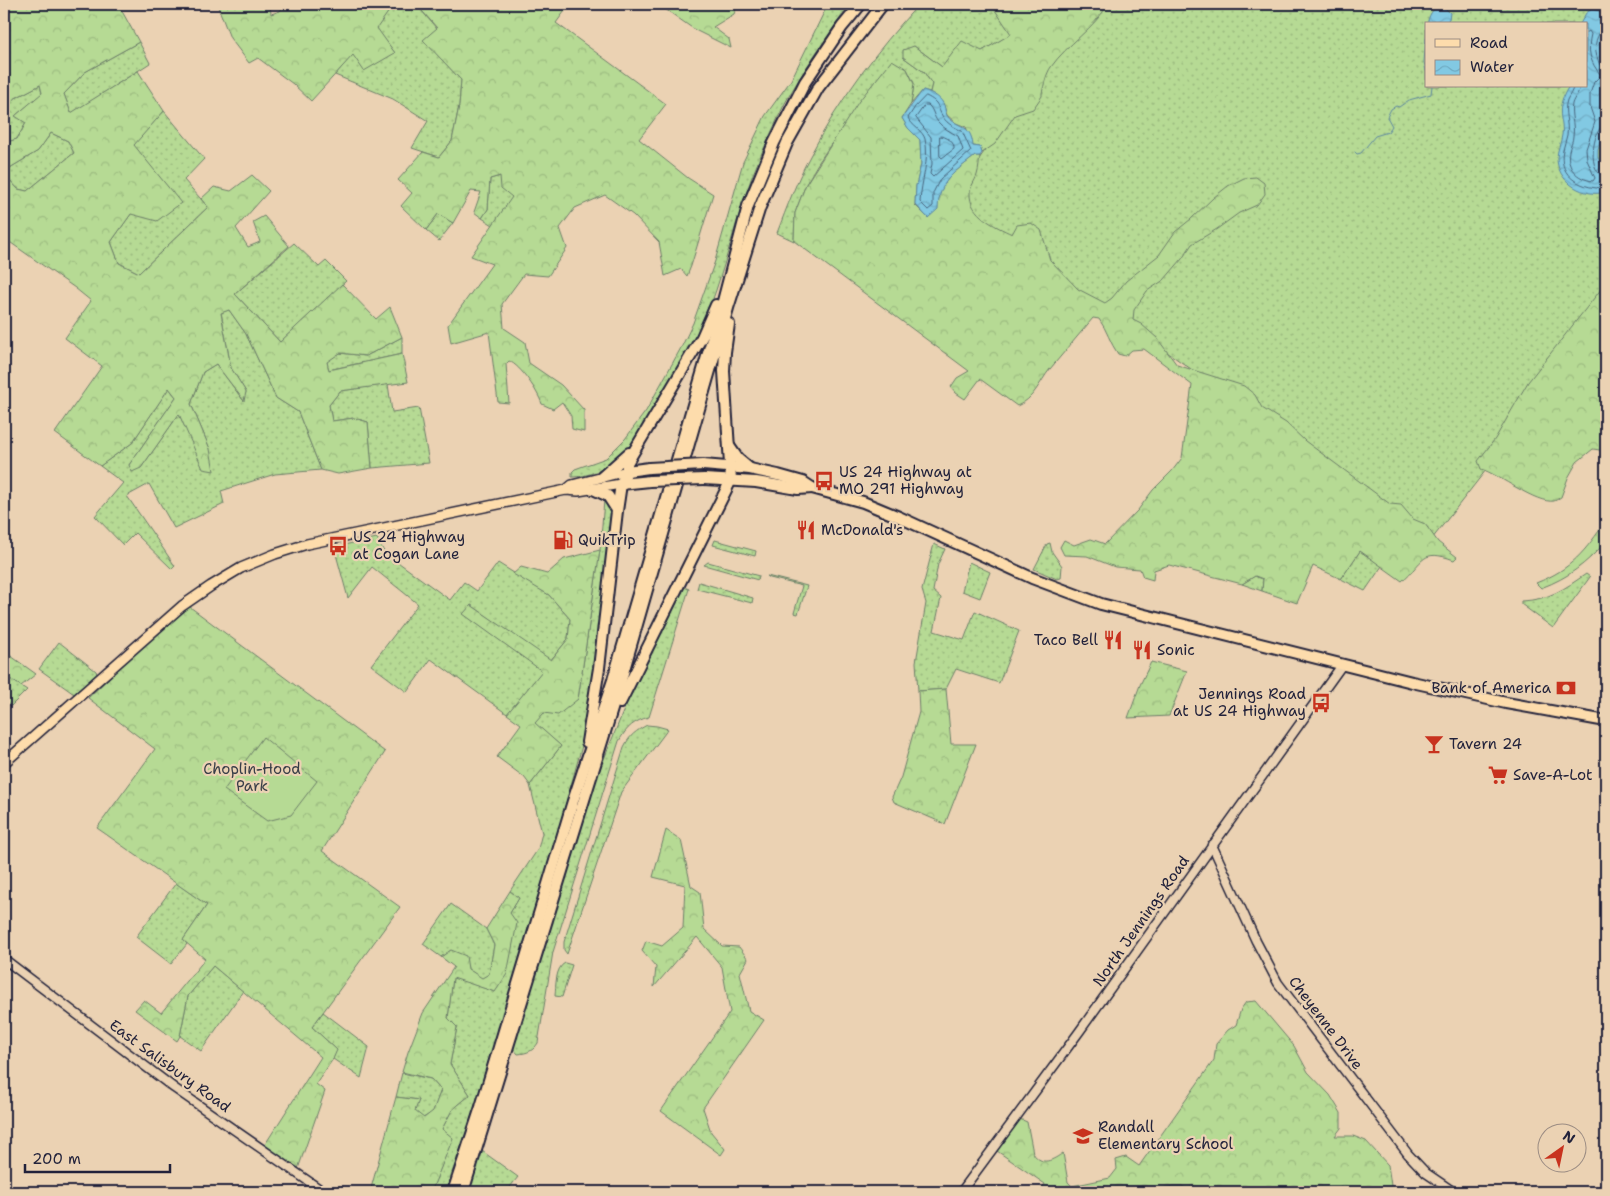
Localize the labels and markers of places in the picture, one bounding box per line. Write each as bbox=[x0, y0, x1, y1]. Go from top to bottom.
place label: US 24 Highway at MO 291 Highway bbox=[839, 462, 972, 499]
bus stop icon: US 24 Highway at MO 291 Highway bbox=[813, 470, 835, 492]
restaurant icon: McDonald's bbox=[795, 519, 817, 541]
place label: McDonald's bbox=[821, 520, 903, 540]
place label: US 24 Highway at Cogan Lane bbox=[353, 527, 465, 564]
fuel station icon: QuikTrip bbox=[552, 529, 574, 551]
place label: QuikTrip bbox=[578, 530, 636, 550]
bus stop icon: US 24 Highway at Cogan Lane bbox=[327, 535, 349, 557]
restaurant icon: Taco Bell bbox=[1102, 629, 1124, 651]
place label: Taco Bell bbox=[1034, 630, 1098, 650]
restaurant icon: Sonic bbox=[1131, 639, 1153, 661]
place label: Sonic bbox=[1157, 640, 1195, 660]
bank icon: Bank of America bbox=[1555, 677, 1577, 699]
place label: Bank of America bbox=[1431, 678, 1552, 698]
place label: Jennings Road at US 24 Highway bbox=[1173, 684, 1306, 721]
bus stop icon: Jennings Road at US 24 Highway bbox=[1310, 692, 1332, 714]
bar icon: Tavern 24 bbox=[1423, 733, 1445, 755]
place label: Tavern 24 bbox=[1449, 734, 1522, 754]
supermarket icon: Save-A-Lot bbox=[1487, 764, 1509, 786]
place label: Save-A-Lot bbox=[1513, 765, 1593, 785]
place label: Randall Elementary School bbox=[1098, 1117, 1234, 1154]
school or university icon: Randall Elementary School bbox=[1072, 1125, 1094, 1147]

